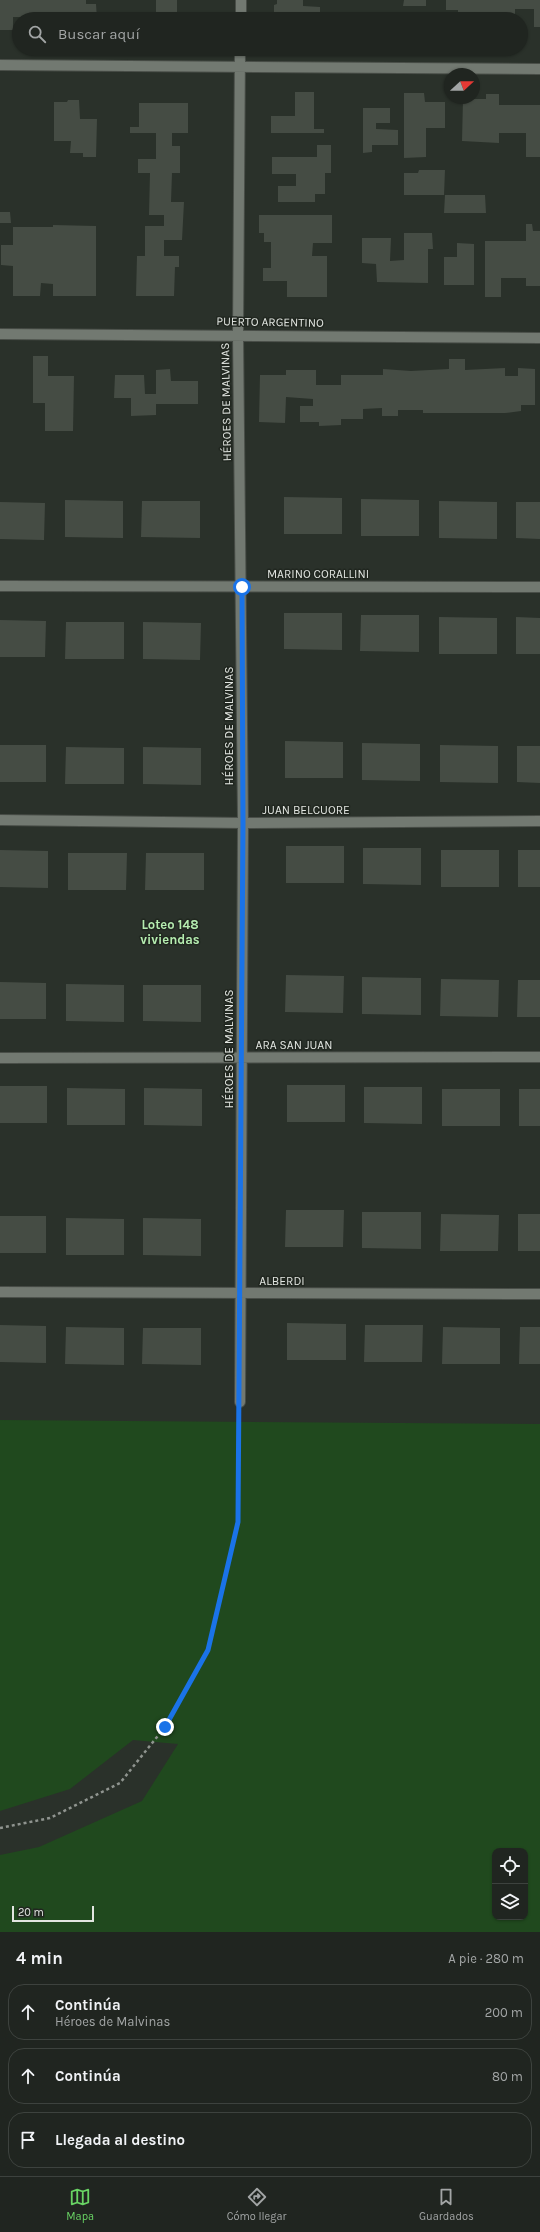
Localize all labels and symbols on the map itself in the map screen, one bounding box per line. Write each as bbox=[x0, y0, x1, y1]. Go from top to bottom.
north arrow bbox=[444, 68, 480, 104]
street label: PUERTO ARGENTINO bbox=[216, 314, 324, 330]
street label: HÉROES DE MALVINAS bbox=[217, 342, 234, 462]
street label: MARINO CORALLINI bbox=[267, 567, 369, 581]
route start bbox=[233, 578, 251, 596]
street label: HÉROES DE MALVINAS bbox=[221, 667, 236, 785]
street label: JUAN BELCUORE bbox=[262, 803, 350, 817]
district label: Loteo 148 viviendas bbox=[140, 917, 200, 947]
street label: HÉROES DE MALVINAS bbox=[221, 990, 236, 1108]
street label: ARA SAN JUAN bbox=[256, 1038, 332, 1052]
street label: ALBERDI bbox=[259, 1274, 305, 1288]
route end bbox=[156, 1718, 174, 1736]
scale bar bbox=[12, 1904, 94, 1923]

